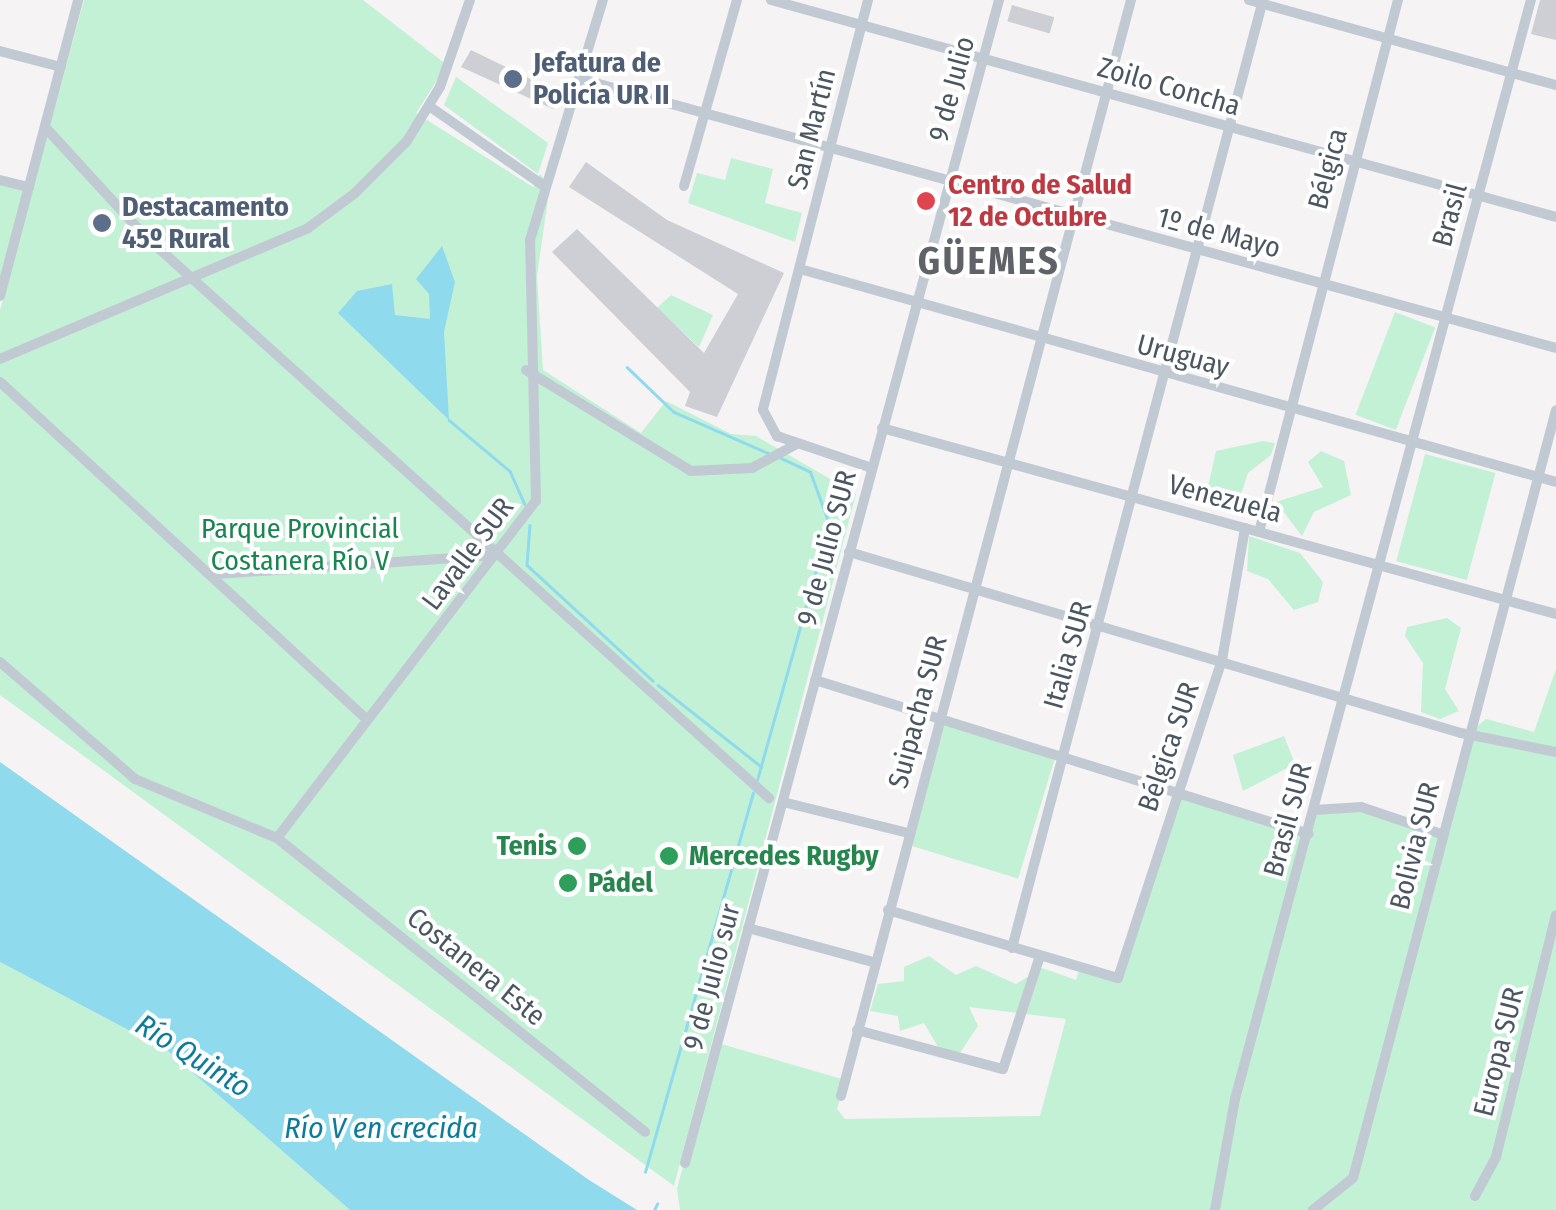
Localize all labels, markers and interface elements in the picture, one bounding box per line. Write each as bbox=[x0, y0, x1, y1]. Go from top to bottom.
street label: 9 de Julio bbox=[922, 33, 982, 145]
place label: Jefatura de Policía UR II bbox=[533, 46, 669, 112]
street label: Zoilo Concha bbox=[1094, 51, 1244, 123]
street label: San Martín bbox=[781, 65, 843, 193]
marker: Jefatura de Policía UR II bbox=[502, 68, 524, 90]
street label: Bélgica bbox=[1301, 125, 1355, 213]
place label: Centro de Salud 12 de Octubre bbox=[948, 168, 1132, 234]
street label: Brasil bbox=[1425, 180, 1475, 250]
marker: Centro de Salud 12 de Octubre bbox=[913, 188, 939, 214]
place label: Destacamento 45º Rural bbox=[122, 190, 289, 256]
street label: 1º de Mayo bbox=[1154, 200, 1284, 266]
marker: Destacamento 45º Rural bbox=[91, 212, 113, 234]
district label: GÜEMES bbox=[918, 239, 1060, 285]
street label: Uruguay bbox=[1133, 328, 1233, 384]
street label: 9 de Julio SUR bbox=[790, 467, 864, 629]
street label: Venezuela bbox=[1165, 468, 1285, 530]
street label: Lavalle SUR bbox=[415, 491, 521, 617]
park label: Parque Provincial Costanera Río V bbox=[201, 512, 399, 578]
street label: Italia SUR bbox=[1037, 597, 1099, 713]
street label: Suipacha SUR bbox=[882, 632, 954, 792]
street label: Bélgica SUR bbox=[1131, 678, 1207, 816]
street label: Brasil SUR bbox=[1257, 759, 1319, 881]
street label: Bolivia SUR bbox=[1383, 779, 1447, 913]
place label: Tenis bbox=[496, 829, 557, 863]
marker: Tenis bbox=[566, 835, 588, 857]
place label: Mercedes Rugby bbox=[689, 839, 879, 873]
marker: Mercedes Rugby bbox=[658, 845, 680, 867]
place label: Pádel bbox=[588, 866, 653, 900]
marker: Pádel bbox=[557, 872, 579, 894]
street label: 9 de Julio sur bbox=[676, 900, 748, 1054]
street label: Costanera Este bbox=[400, 901, 552, 1033]
street label: Europa SUR bbox=[1467, 984, 1531, 1120]
water label: Río Quinto bbox=[129, 1007, 257, 1105]
water label: Río V en crecida bbox=[284, 1110, 478, 1146]

